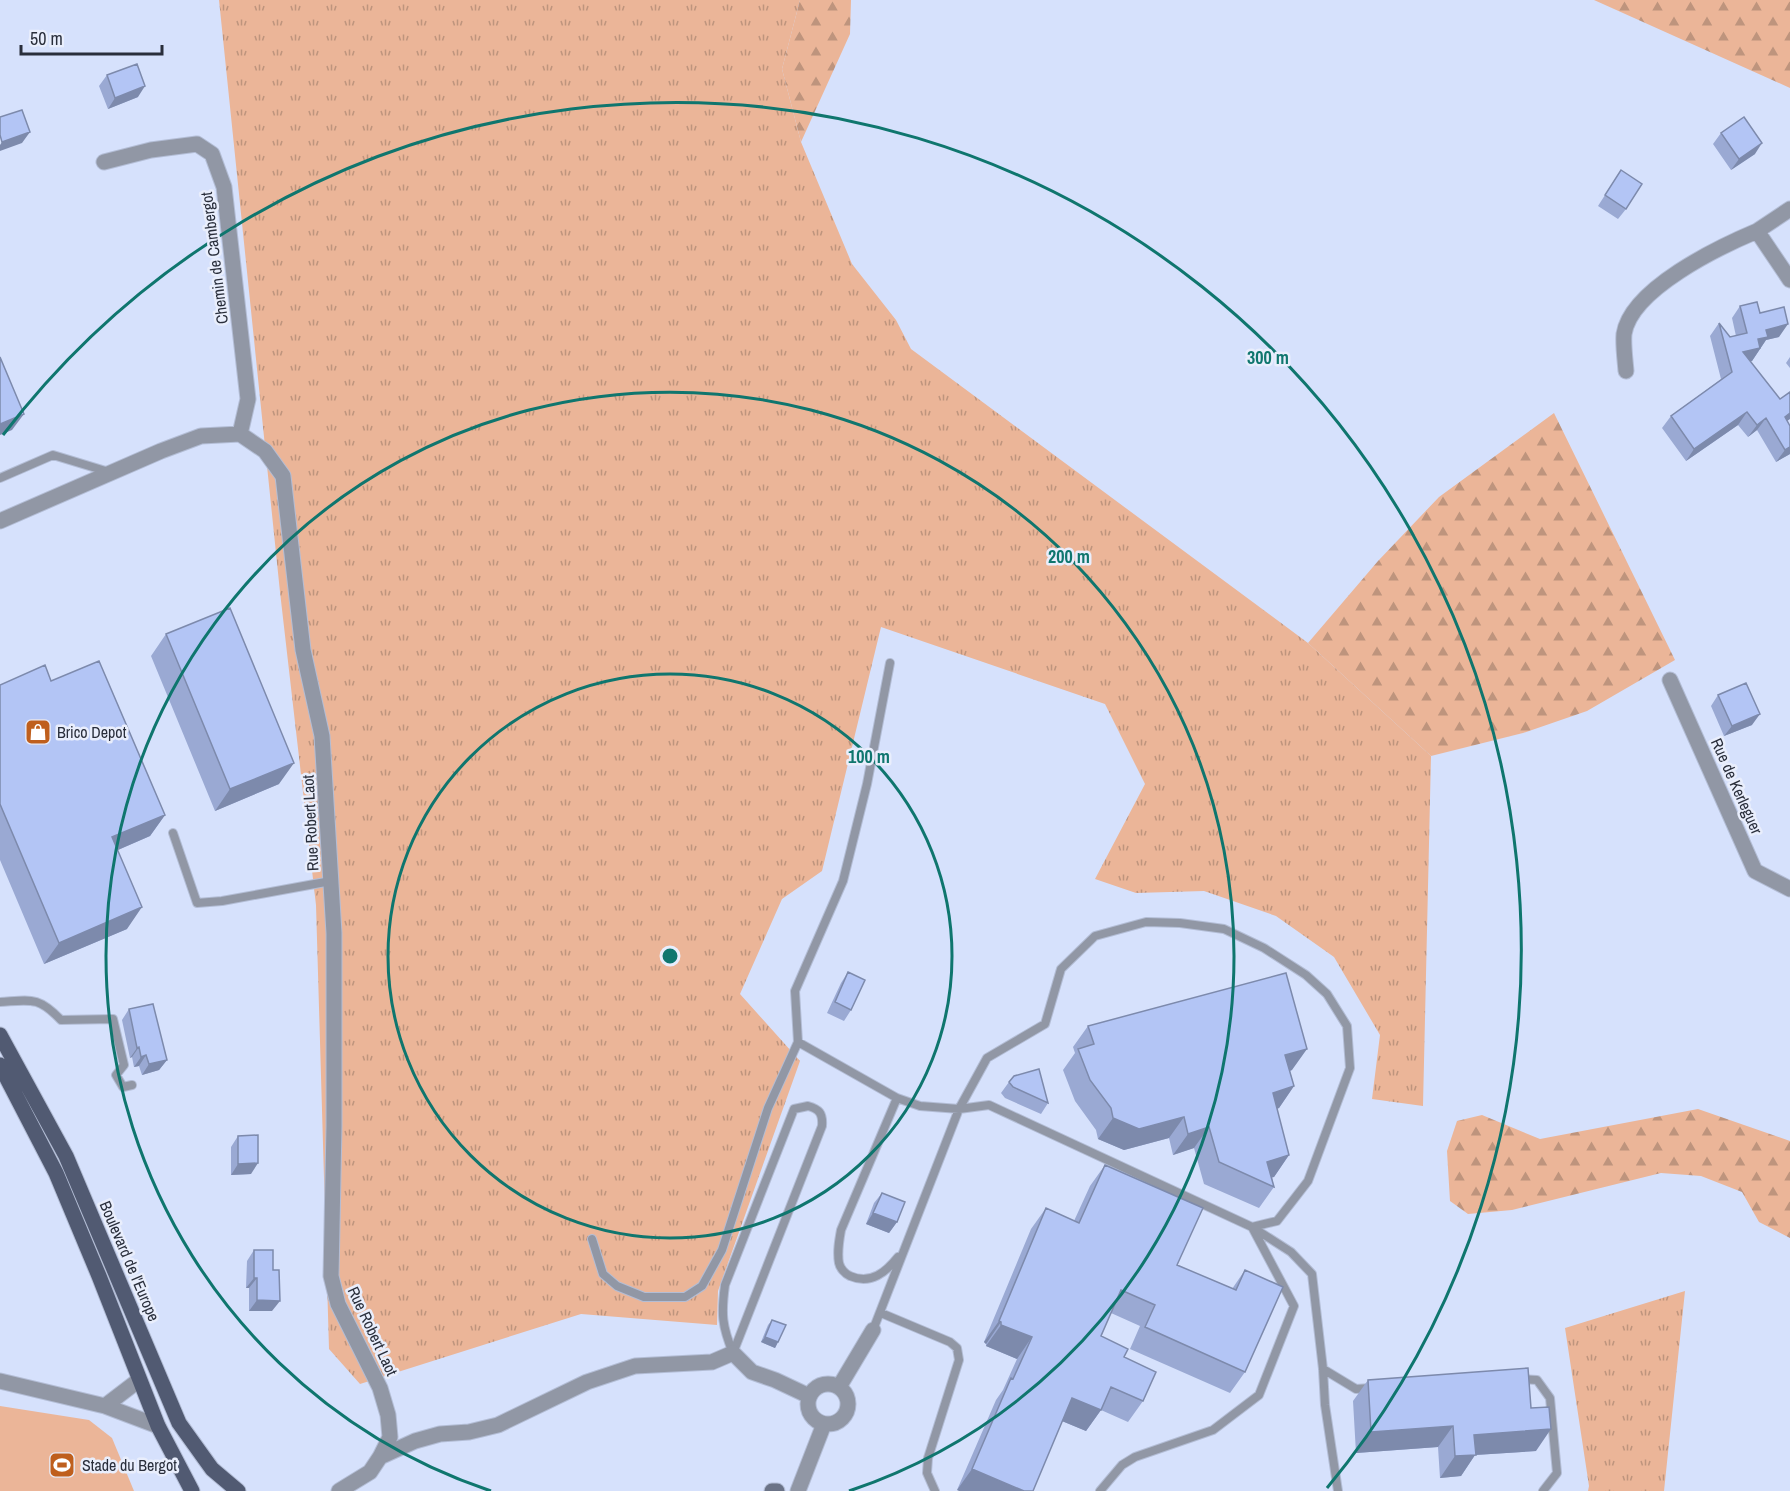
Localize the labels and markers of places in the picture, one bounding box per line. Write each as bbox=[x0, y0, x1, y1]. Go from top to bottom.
shop icon: Brico Depot bbox=[23, 717, 53, 747]
place label: Brico Depot bbox=[57, 721, 127, 743]
centre of rings bbox=[660, 946, 680, 966]
sports icon: Stade du Bergot bbox=[47, 1450, 77, 1480]
place label: Stade du Bergot bbox=[82, 1454, 177, 1476]

